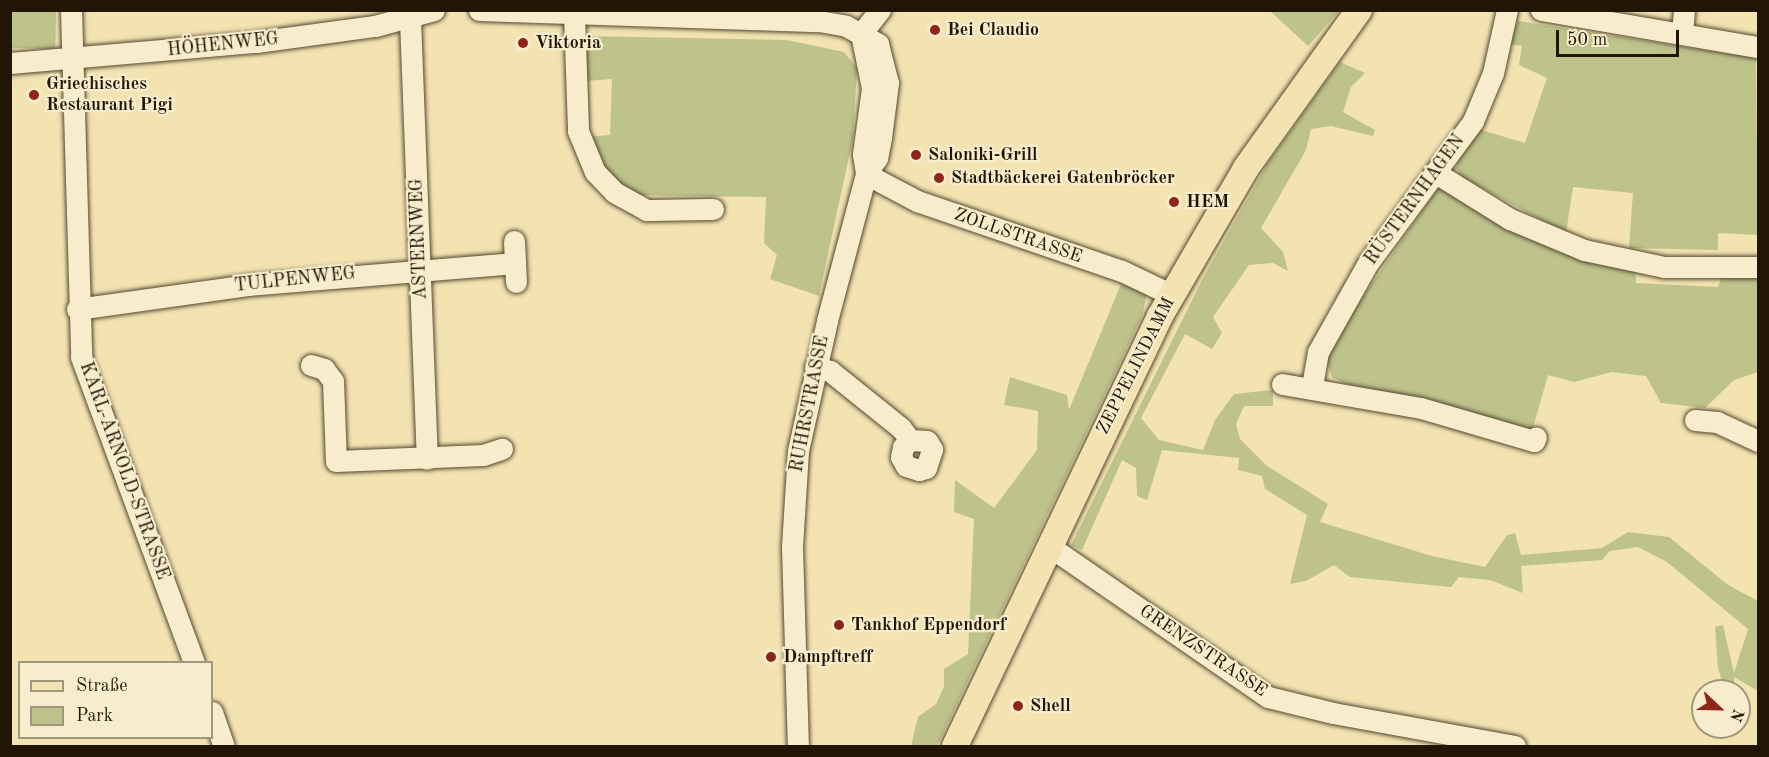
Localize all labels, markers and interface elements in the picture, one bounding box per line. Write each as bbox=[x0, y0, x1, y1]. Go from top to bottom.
scale bar bbox=[1559, 18, 1682, 56]
place label: Bei Claudio bbox=[947, 19, 1039, 41]
marker: Bei Claudio bbox=[928, 23, 942, 37]
street label: HÖHENWEG bbox=[166, 28, 280, 62]
text: 50 m bbox=[1567, 31, 1607, 49]
place label: Viktoria bbox=[535, 32, 601, 54]
marker: Viktoria bbox=[516, 36, 530, 50]
place label: Griechisches Restaurant Pigi bbox=[46, 74, 173, 116]
marker: Griechisches Restaurant Pigi bbox=[27, 88, 41, 102]
street label: RÜSTERNHAGEN bbox=[1360, 131, 1470, 269]
place label: Saloniki-Grill bbox=[928, 144, 1038, 166]
marker: Saloniki-Grill bbox=[909, 148, 923, 162]
place label: Stadtbäckerei Gatenbröcker bbox=[951, 167, 1175, 189]
marker: Stadtbäckerei Gatenbröcker bbox=[932, 171, 946, 185]
street label: ASTERNWEG bbox=[406, 178, 432, 300]
place label: HEM bbox=[1186, 191, 1229, 213]
marker: HEM bbox=[1167, 195, 1181, 209]
street label: ZOLLSTRASSE bbox=[951, 204, 1085, 268]
street label: TULPENWEG bbox=[233, 263, 357, 297]
street label: ZEPPELINDAMM bbox=[1092, 294, 1180, 438]
street label: RUHRSTRASSE bbox=[786, 334, 834, 474]
street label: KARL-ARNOLD-STRASSE bbox=[74, 359, 174, 583]
street label: GRENZSTRASSE bbox=[1135, 600, 1271, 702]
place label: Tankhof Eppendorf bbox=[851, 614, 1006, 636]
marker: Tankhof Eppendorf bbox=[832, 618, 846, 632]
place label: Dampftreff bbox=[783, 646, 872, 668]
marker: Dampftreff bbox=[764, 650, 778, 664]
legend bbox=[18, 661, 213, 739]
text: Straße bbox=[76, 677, 127, 695]
north arrow bbox=[1691, 679, 1751, 739]
place label: Shell bbox=[1030, 695, 1071, 717]
marker: Shell bbox=[1011, 699, 1025, 713]
text: N bbox=[1726, 706, 1746, 724]
text: Park bbox=[76, 707, 113, 725]

